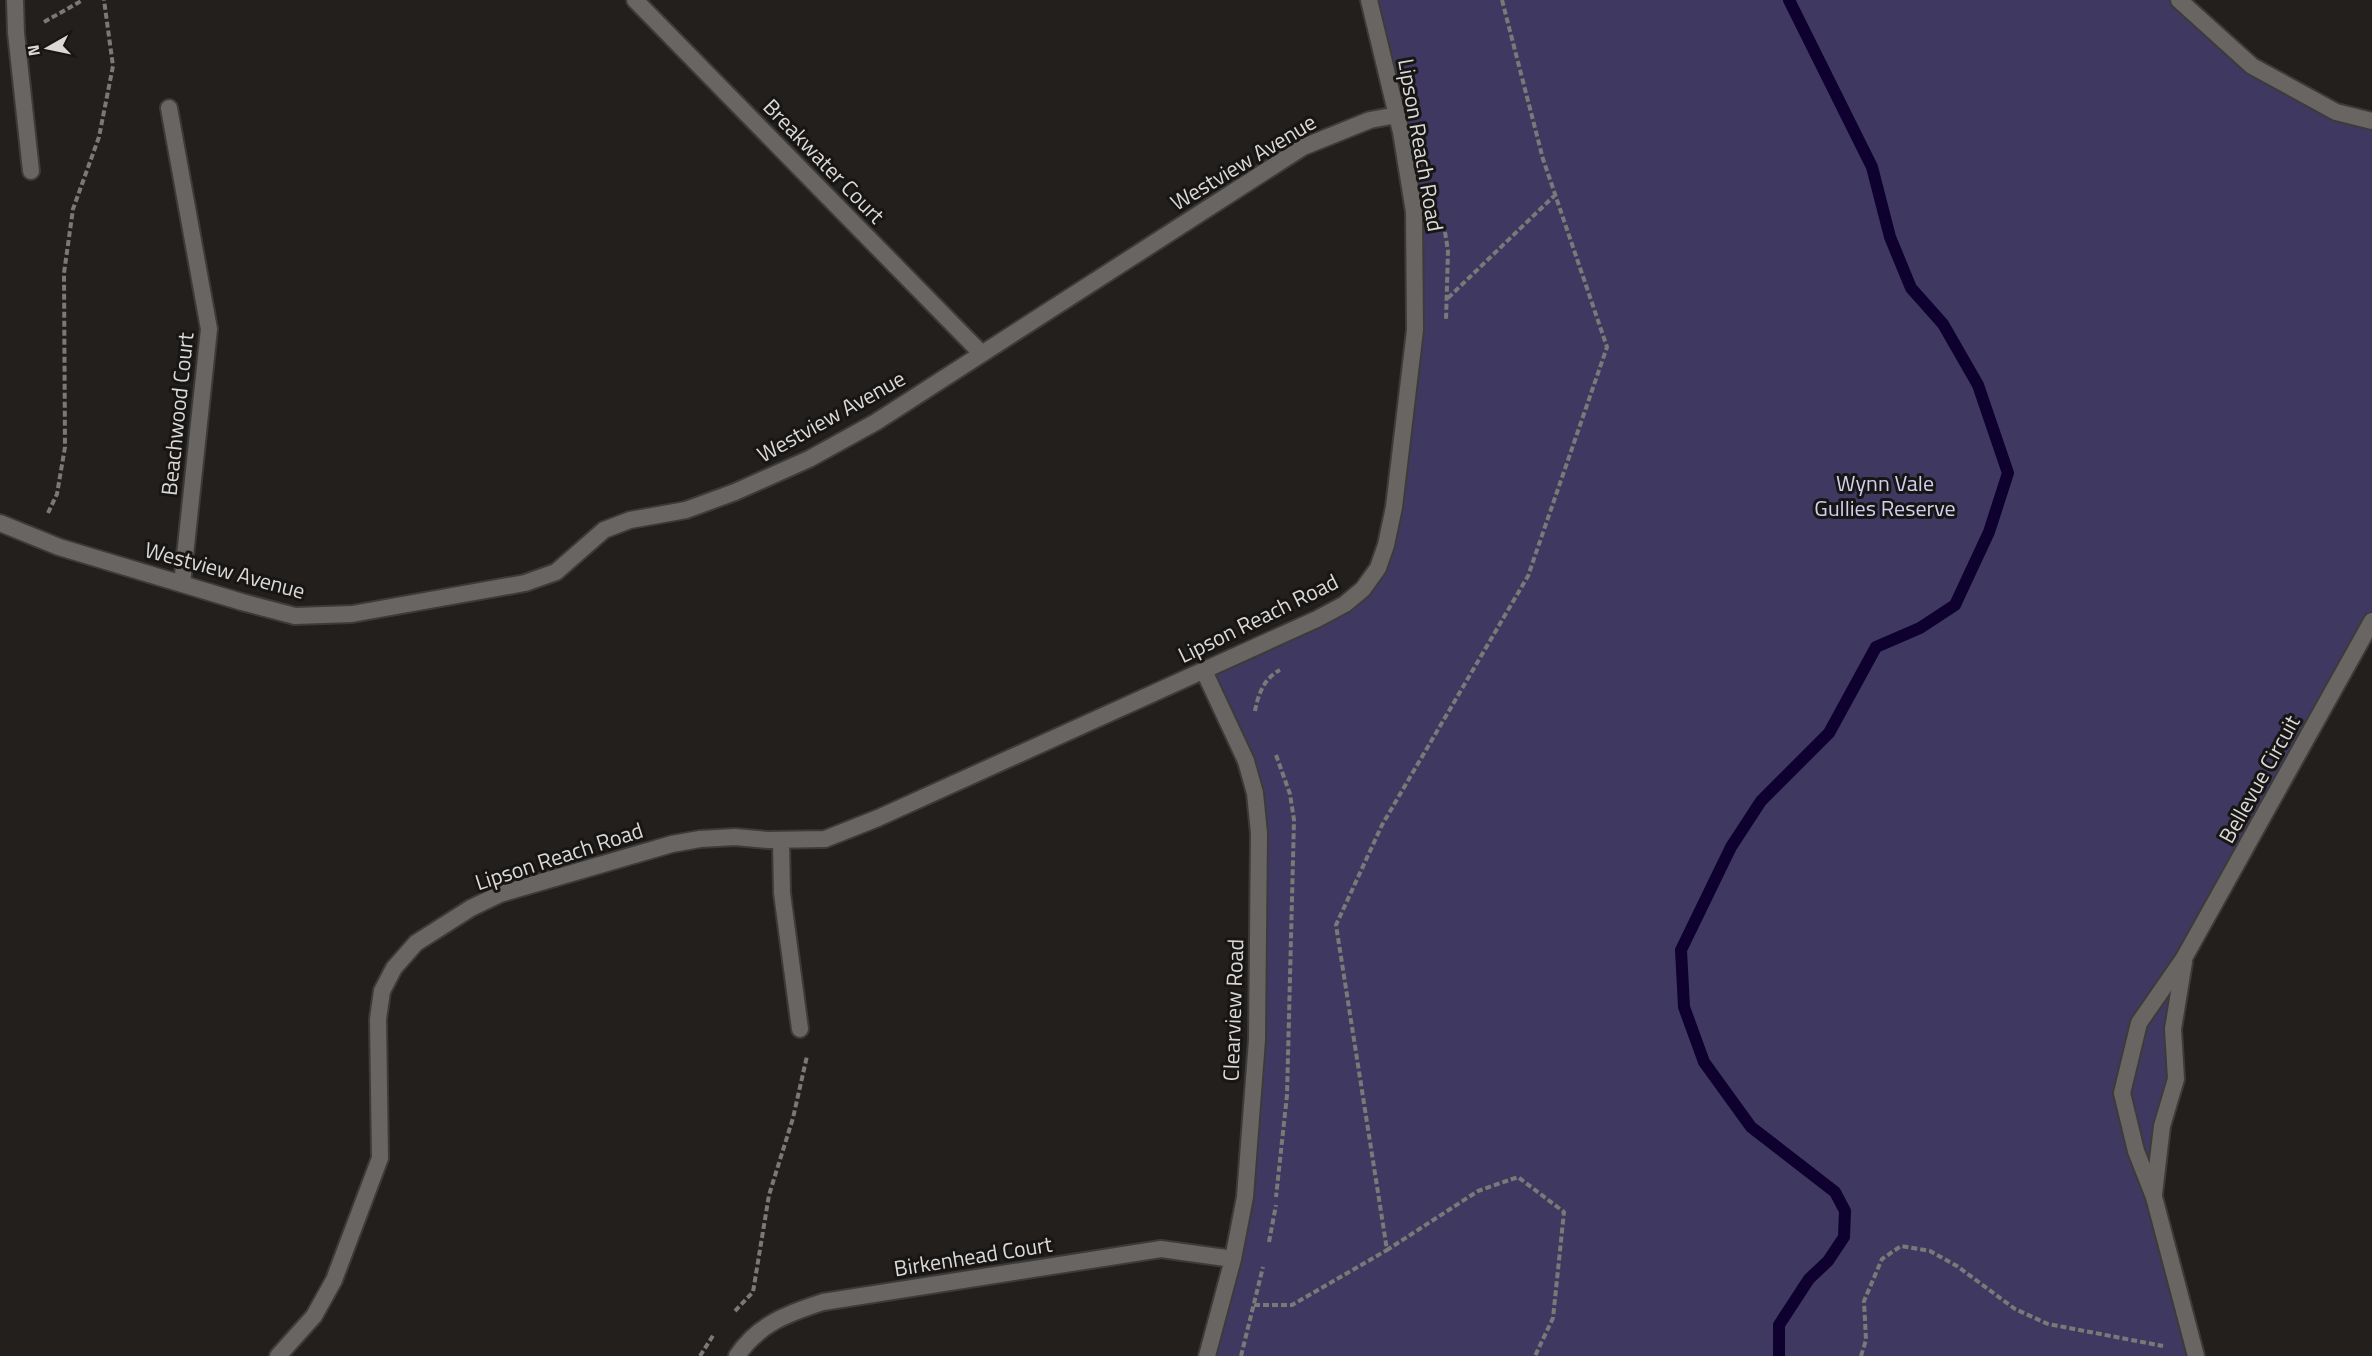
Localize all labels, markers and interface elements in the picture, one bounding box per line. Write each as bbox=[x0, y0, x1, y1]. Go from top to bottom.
north arrow bbox=[18, 18, 78, 78]
text: N bbox=[20, 43, 46, 58]
street label: Lipson Reach Road bbox=[1389, 56, 1453, 234]
street label: Breakwater Court bbox=[755, 91, 893, 232]
street label: Westview Avenue bbox=[1164, 105, 1322, 219]
street label: Beachwood Court bbox=[152, 331, 202, 497]
street label: Westview Avenue bbox=[751, 361, 911, 471]
park label: Wynn Vale Gullies Reserve bbox=[1814, 466, 1956, 525]
street label: Westview Avenue bbox=[141, 532, 309, 608]
street label: Lipson Reach Road bbox=[1172, 564, 1344, 672]
street label: Bellevue Circuit bbox=[2210, 708, 2308, 849]
street label: Lipson Reach Road bbox=[471, 813, 647, 899]
street label: Clearview Road bbox=[1214, 938, 1252, 1082]
street label: Birkenhead Court bbox=[891, 1227, 1055, 1285]

